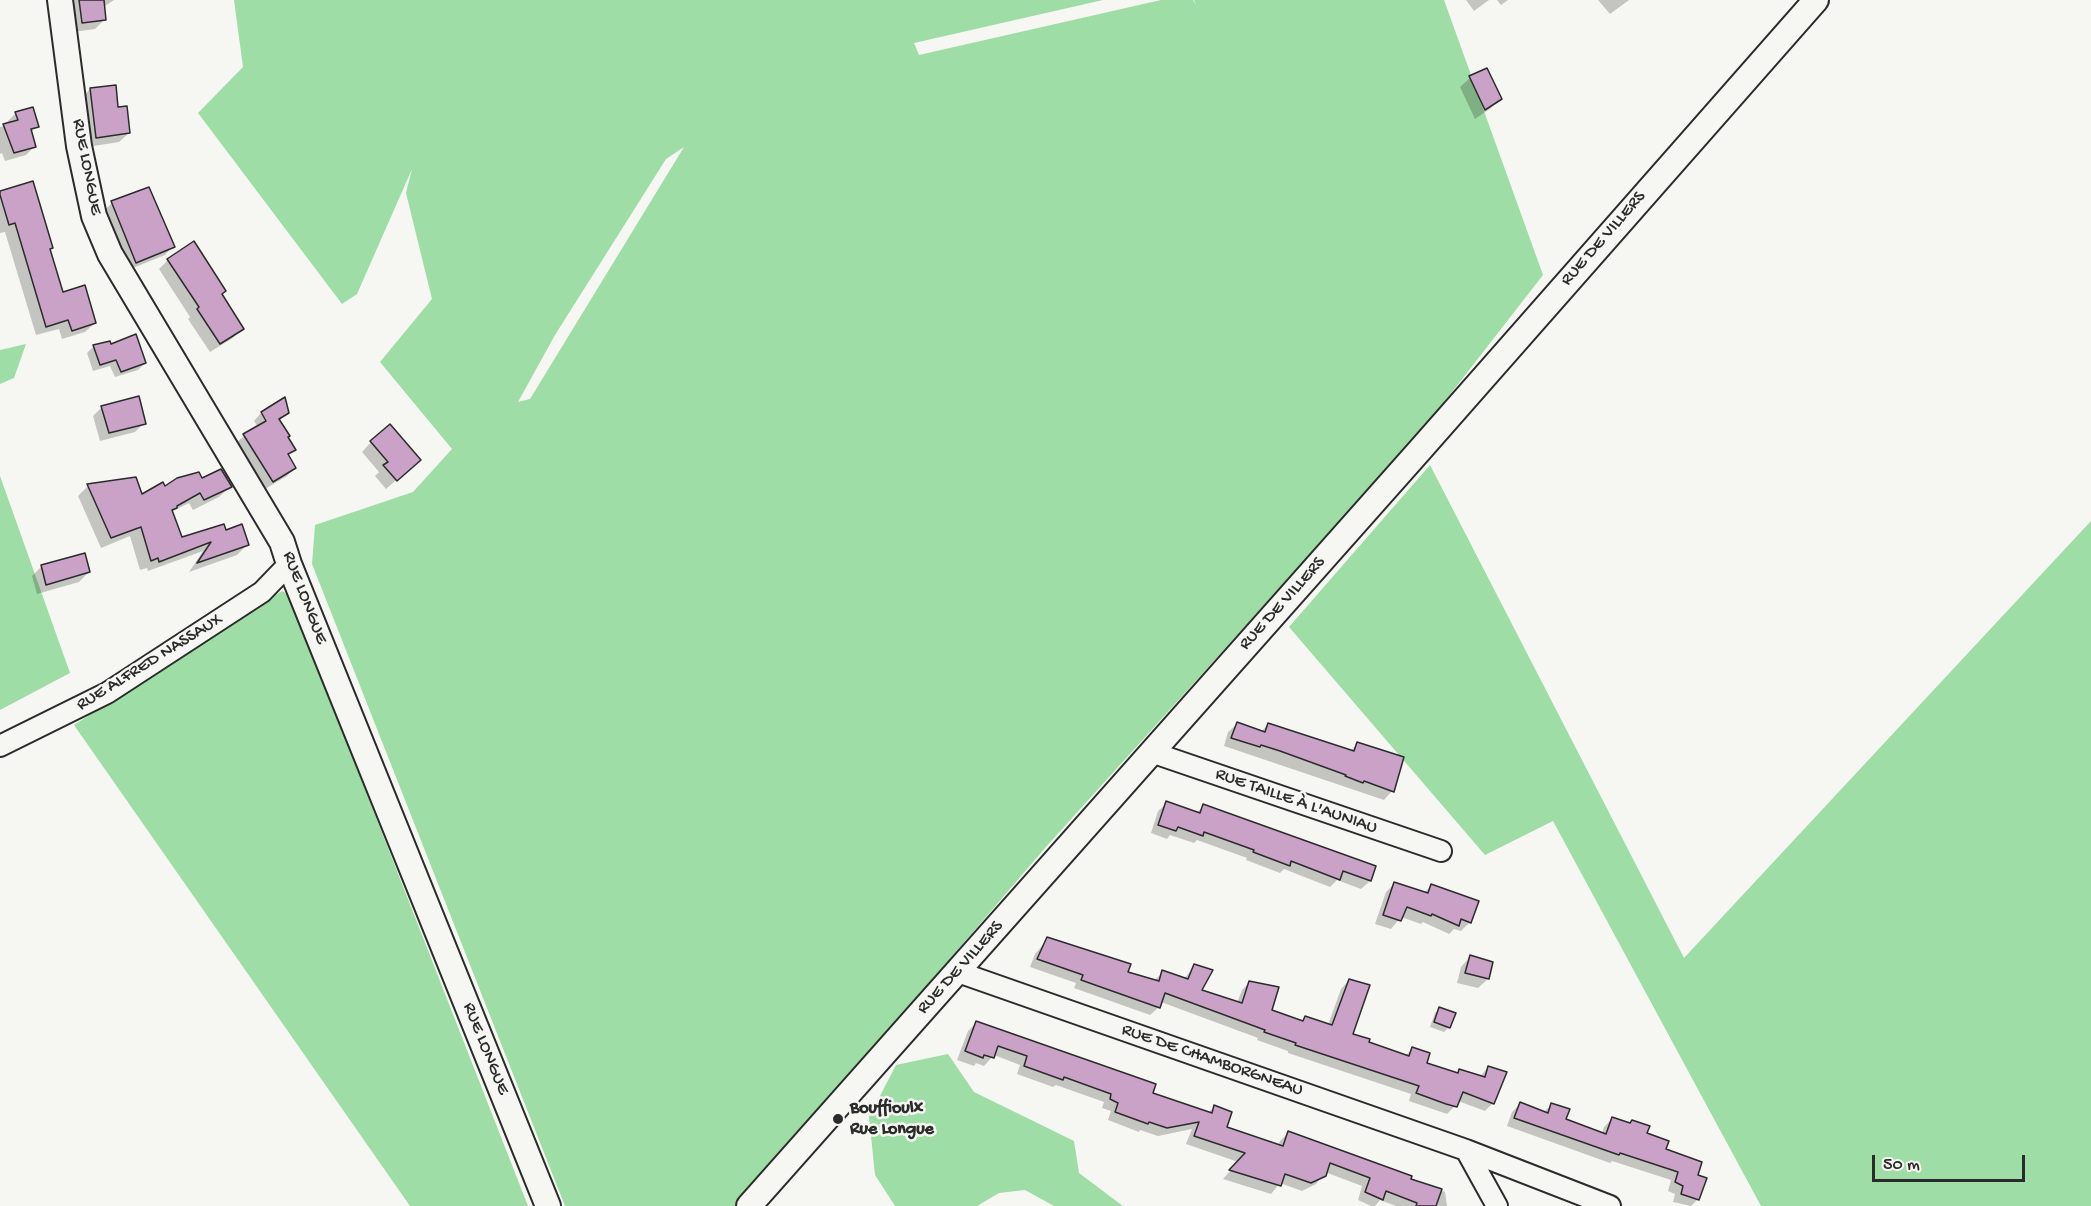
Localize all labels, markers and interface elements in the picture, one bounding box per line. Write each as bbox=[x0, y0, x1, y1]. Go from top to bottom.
street label: RUE LONGUE bbox=[66, 117, 106, 217]
street label: RUE DE VILLERS bbox=[1557, 187, 1651, 291]
street label: RUE LONGUE bbox=[276, 549, 332, 647]
street label: RUE DE VILLERS bbox=[1235, 553, 1331, 655]
street label: RUE ALFRED NASSAUX bbox=[73, 609, 227, 717]
street label: RUE TAILLE À L'AUNIAU bbox=[1212, 764, 1380, 840]
street label: RUE DE VILLERS bbox=[913, 917, 1009, 1019]
street label: RUE LONGUE bbox=[457, 1000, 513, 1098]
street label: RUE DE CHAMBORGNEAU bbox=[1118, 1020, 1306, 1102]
place label: Bouffioulx Rue Longue bbox=[850, 1098, 934, 1140]
marker: Bouffioulx Rue Longue bbox=[831, 1112, 845, 1126]
scale bar bbox=[1875, 1143, 2028, 1181]
text: 50 m bbox=[1883, 1155, 1920, 1176]

